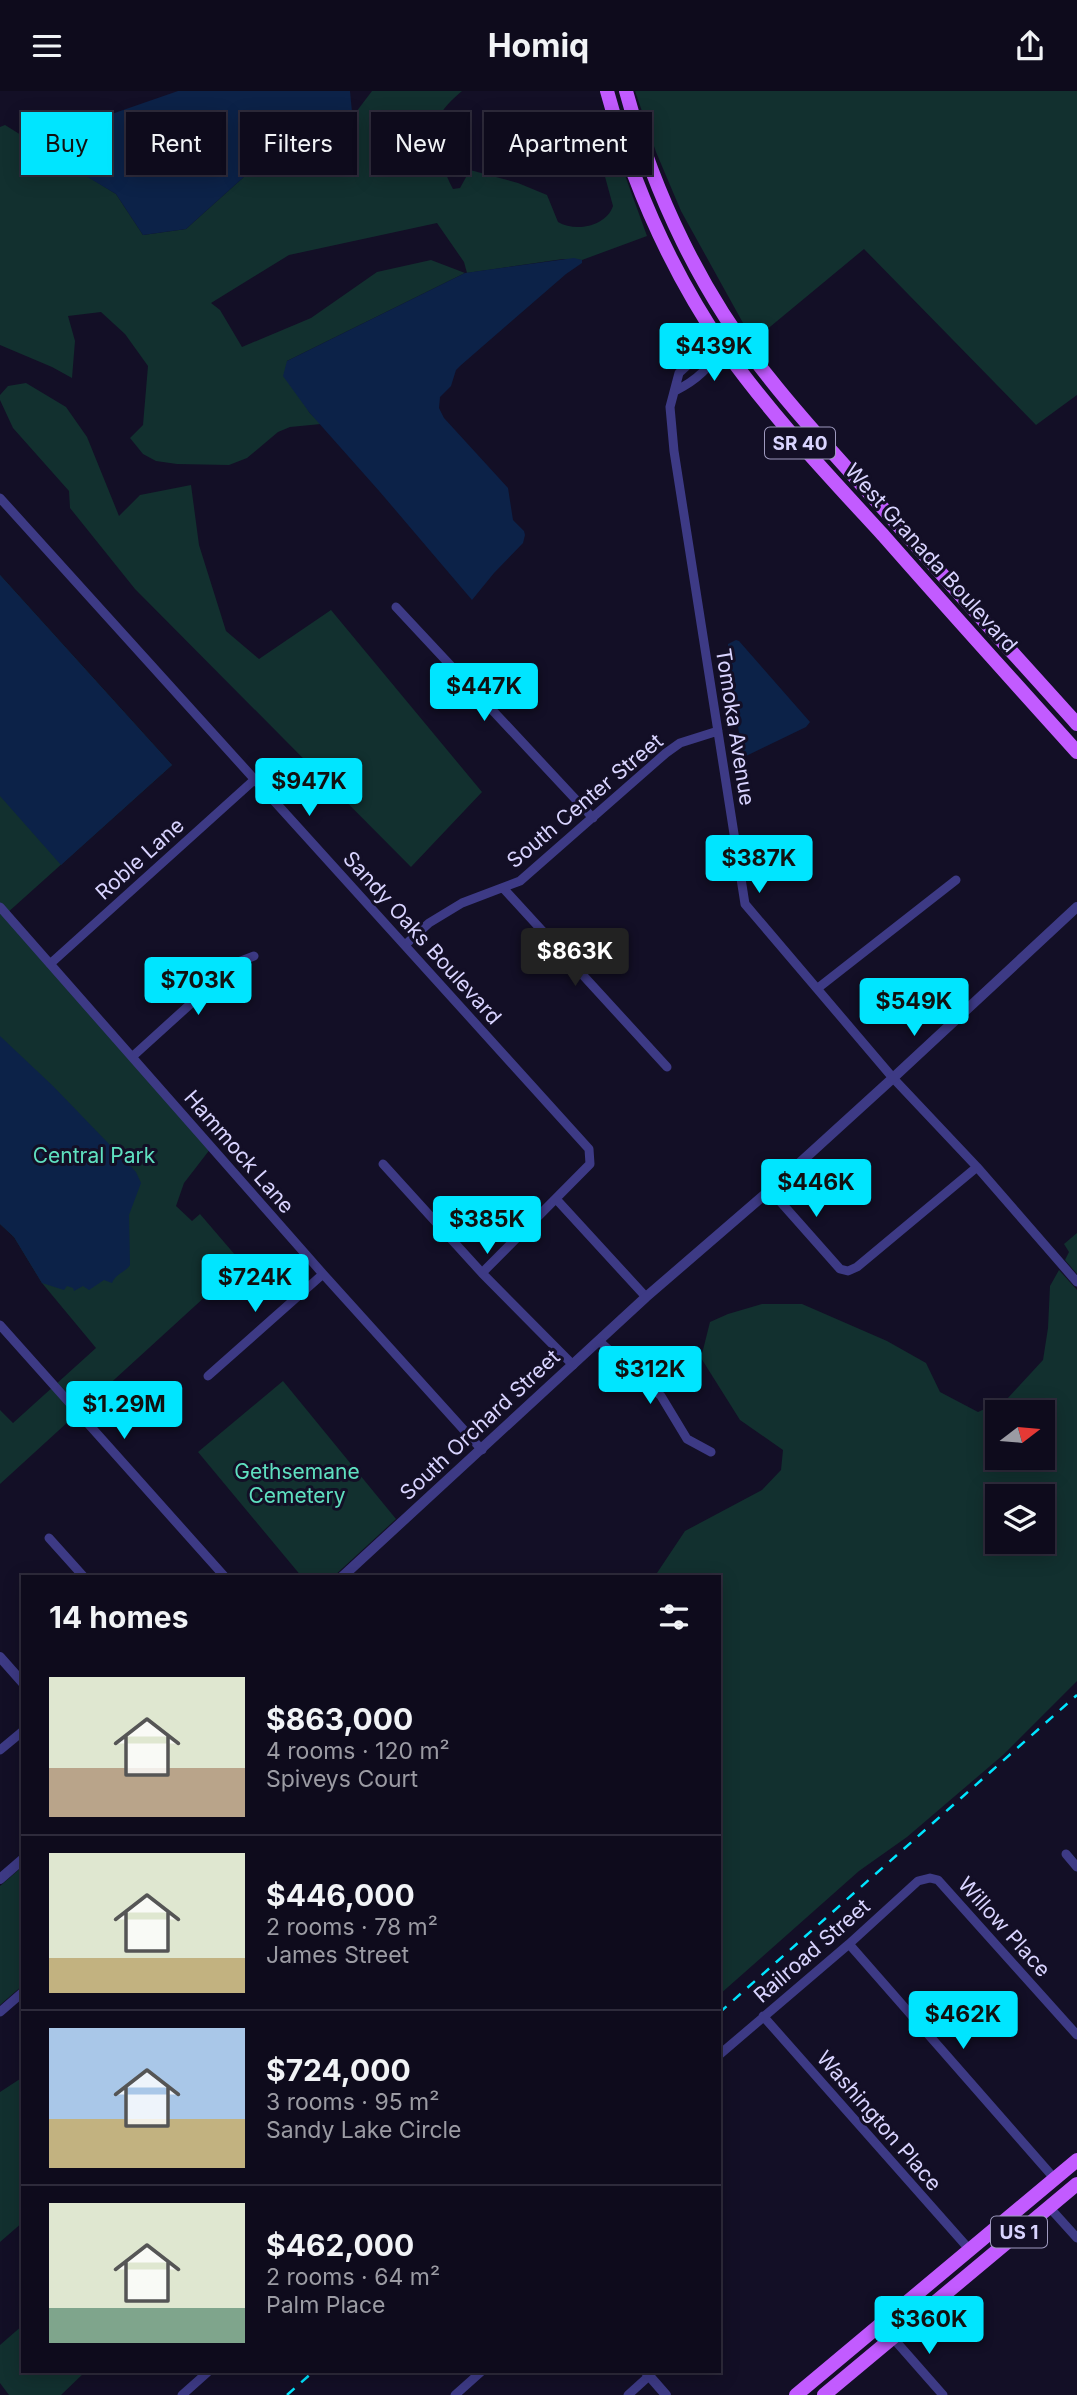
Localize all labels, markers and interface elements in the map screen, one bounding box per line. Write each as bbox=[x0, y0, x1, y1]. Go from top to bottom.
text: Homiq bbox=[488, 26, 589, 65]
icon: menu bbox=[28, 27, 66, 65]
icon: share bbox=[1011, 27, 1049, 65]
chip: Buy bbox=[21, 112, 112, 175]
chip: Rent bbox=[126, 112, 226, 175]
chip: Filters bbox=[240, 112, 357, 175]
chip: New bbox=[371, 112, 470, 175]
chip: Apartment bbox=[484, 112, 652, 175]
pin: $439K bbox=[665, 323, 763, 383]
text: $439K bbox=[676, 332, 752, 360]
road number: SR 40 bbox=[765, 427, 835, 459]
street label: West Granada Boulevard bbox=[840, 458, 1023, 657]
street label: Tomoka Avenue bbox=[711, 647, 760, 807]
pin: $447K bbox=[435, 663, 533, 723]
text: $447K bbox=[446, 672, 522, 700]
street label: South Center Street bbox=[502, 728, 668, 873]
pin: $947K bbox=[260, 759, 358, 818]
text: $947K bbox=[271, 767, 347, 795]
street label: Roble Lane bbox=[90, 812, 189, 905]
pin: $387K bbox=[710, 835, 808, 895]
text: $387K bbox=[722, 844, 796, 872]
street label: Sandy Oaks Boulevard bbox=[338, 846, 507, 1029]
pin: $863K bbox=[526, 929, 624, 988]
text: $863K bbox=[537, 937, 613, 965]
pin: $703K bbox=[149, 957, 247, 1017]
text: $703K bbox=[161, 966, 235, 994]
pin: $549K bbox=[865, 979, 963, 1038]
text: $549K bbox=[876, 987, 952, 1015]
street label: Hammock Lane bbox=[179, 1085, 300, 1218]
park label: Central Park bbox=[33, 1143, 156, 1168]
pin: $446K bbox=[767, 1159, 865, 1219]
text: $446K bbox=[777, 1168, 855, 1196]
pin: $385K bbox=[438, 1197, 536, 1256]
text: $385K bbox=[449, 1205, 525, 1233]
pin: $724K bbox=[206, 1255, 304, 1314]
text: $724K bbox=[218, 1263, 292, 1291]
street label: South Orchard Street bbox=[395, 1344, 565, 1505]
pin: $312K bbox=[601, 1347, 699, 1406]
text: $312K bbox=[615, 1355, 685, 1383]
pin: $1.29M bbox=[67, 1381, 181, 1441]
text: $1.29M bbox=[82, 1390, 166, 1418]
north arrow bbox=[985, 1400, 1055, 1470]
map controls bbox=[985, 1400, 1055, 1554]
park label: Gethsemane Cemetery bbox=[234, 1459, 360, 1508]
button: layers bbox=[985, 1484, 1055, 1554]
icon: filters bbox=[655, 1598, 693, 1636]
text: 14 homes bbox=[49, 1599, 188, 1635]
text: $863,000 bbox=[266, 1701, 413, 1737]
icon: home bbox=[105, 1705, 189, 1789]
text: 4 rooms · 120 m² bbox=[266, 1737, 450, 1765]
text: Spiveys Court bbox=[266, 1765, 418, 1793]
street label: Willow Place bbox=[953, 1872, 1056, 1982]
text: $446,000 bbox=[266, 1877, 415, 1913]
icon: home bbox=[105, 1881, 189, 1965]
street label: Railroad Street bbox=[749, 1893, 875, 2008]
text: 2 rooms · 78 m² bbox=[266, 1913, 438, 1941]
text: James Street bbox=[266, 1941, 409, 1969]
pin: $462K bbox=[914, 1991, 1012, 2051]
text: $462K bbox=[925, 2000, 1001, 2028]
street label: Washington Place bbox=[812, 2046, 947, 2196]
text: $724,000 bbox=[266, 2052, 411, 2088]
icon: home bbox=[105, 2056, 189, 2140]
text: 3 rooms · 95 m² bbox=[266, 2088, 439, 2116]
text: Sandy Lake Circle bbox=[266, 2116, 462, 2144]
road number: US 1 bbox=[991, 2217, 1047, 2247]
text: $462,000 bbox=[266, 2227, 414, 2263]
icon: home bbox=[105, 2231, 189, 2315]
text: 2 rooms · 64 m² bbox=[266, 2263, 440, 2291]
text: Palm Place bbox=[266, 2291, 386, 2319]
pin: $360K bbox=[880, 2297, 978, 2356]
text: $360K bbox=[891, 2305, 967, 2333]

